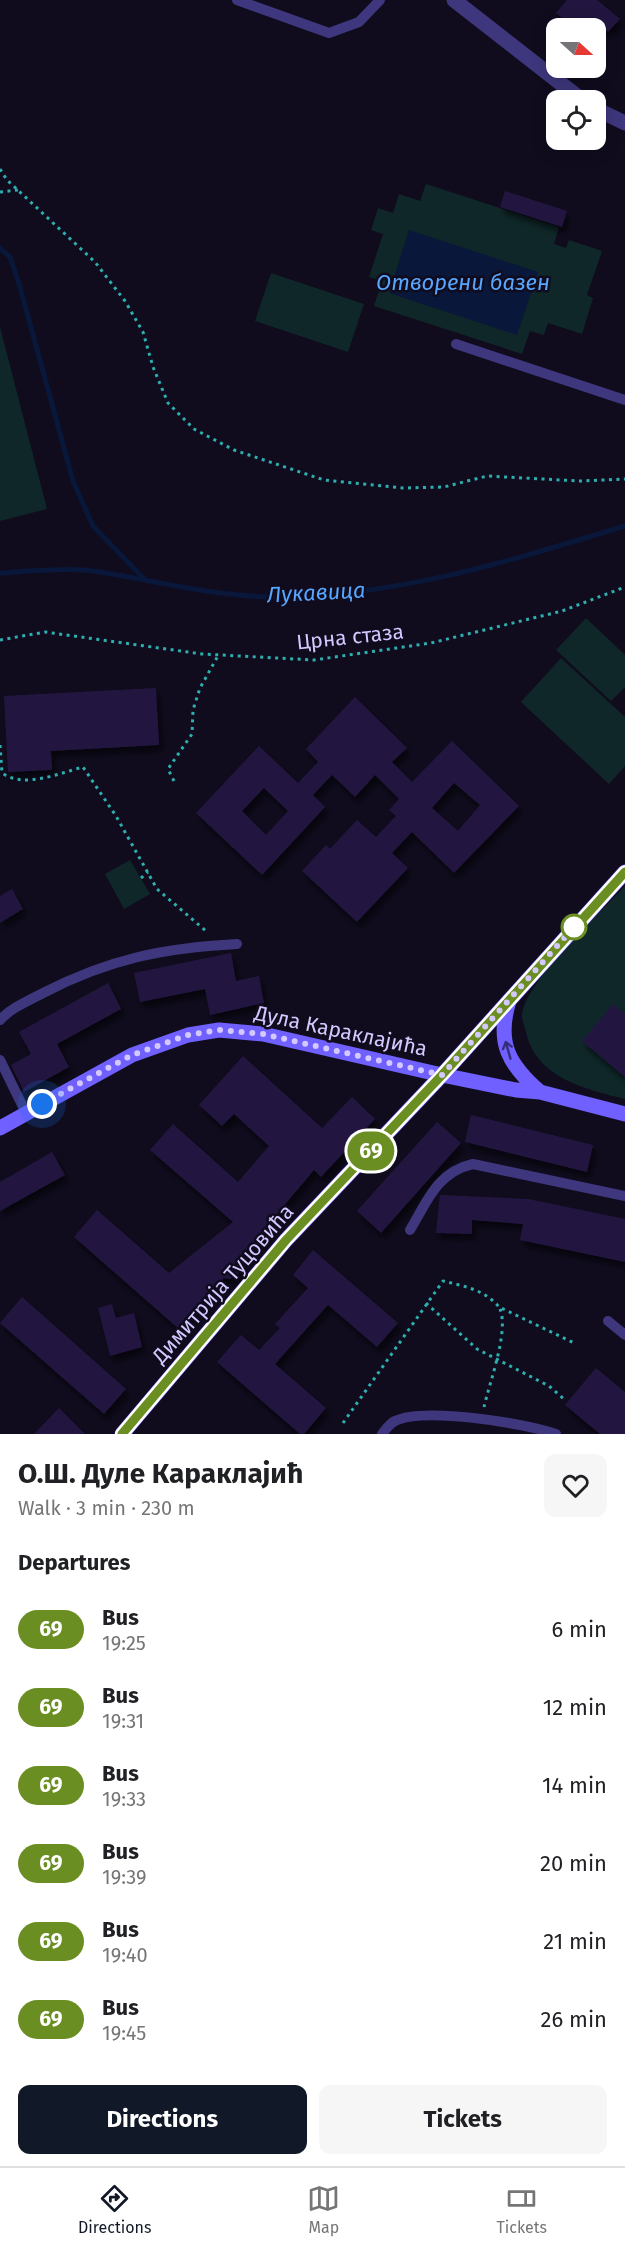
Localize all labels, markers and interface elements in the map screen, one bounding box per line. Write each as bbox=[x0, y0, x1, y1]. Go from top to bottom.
north arrow bbox=[546, 18, 606, 78]
map controls bbox=[546, 18, 606, 150]
button: locate bbox=[546, 90, 606, 150]
water label: Отворени базен bbox=[376, 269, 550, 296]
water label: Лукавица bbox=[265, 576, 366, 609]
street label: Црна стаза bbox=[295, 618, 405, 656]
unlabelled marker bbox=[561, 914, 587, 940]
street label: Дула Караклајића bbox=[251, 1000, 430, 1062]
one-way arrow bbox=[502, 1041, 513, 1060]
your location bbox=[27, 1089, 57, 1119]
line badge: 69 bbox=[344, 1132, 398, 1170]
text: 69 bbox=[359, 1138, 383, 1164]
street label: Димитрија Туцовића bbox=[146, 1199, 299, 1370]
button: heart bbox=[544, 1454, 607, 1517]
text: О.Ш. Дуле Караклајић bbox=[18, 1457, 303, 1490]
text: Walk · 3 min · 230 m bbox=[18, 1496, 195, 1520]
text: Departures bbox=[18, 1549, 130, 1576]
text: Bus bbox=[102, 1604, 139, 1631]
text: 69 bbox=[39, 1616, 63, 1642]
text: 6 min bbox=[551, 1616, 607, 1643]
text: 19:25 bbox=[102, 1631, 146, 1655]
text: Bus bbox=[102, 1682, 139, 1709]
text: 69 bbox=[39, 1694, 63, 1720]
text: 12 min bbox=[543, 1694, 607, 1721]
text: 19:31 bbox=[102, 1709, 144, 1733]
text: Bus bbox=[102, 1760, 139, 1787]
text: 69 bbox=[39, 1772, 63, 1798]
text: 14 min bbox=[542, 1772, 607, 1799]
text: 19:33 bbox=[102, 1787, 146, 1811]
text: Bus bbox=[102, 1838, 139, 1865]
text: 69 bbox=[39, 1850, 63, 1876]
text: 20 min bbox=[540, 1850, 607, 1877]
text: 19:39 bbox=[102, 1865, 146, 1889]
text: Bus bbox=[102, 1916, 139, 1943]
text: 69 bbox=[39, 1928, 63, 1954]
text: 21 min bbox=[543, 1928, 607, 1955]
text: 19:40 bbox=[102, 1943, 148, 1967]
text: Bus bbox=[102, 1994, 139, 2021]
text: 69 bbox=[39, 2006, 63, 2032]
text: 26 min bbox=[541, 2006, 607, 2033]
text: 19:45 bbox=[102, 2021, 146, 2045]
button: Directions bbox=[18, 2085, 307, 2154]
button: Tickets bbox=[319, 2085, 607, 2154]
tab: Directions bbox=[78, 2182, 151, 2237]
tab: Map bbox=[307, 2182, 340, 2237]
tab: Tickets bbox=[496, 2182, 547, 2237]

